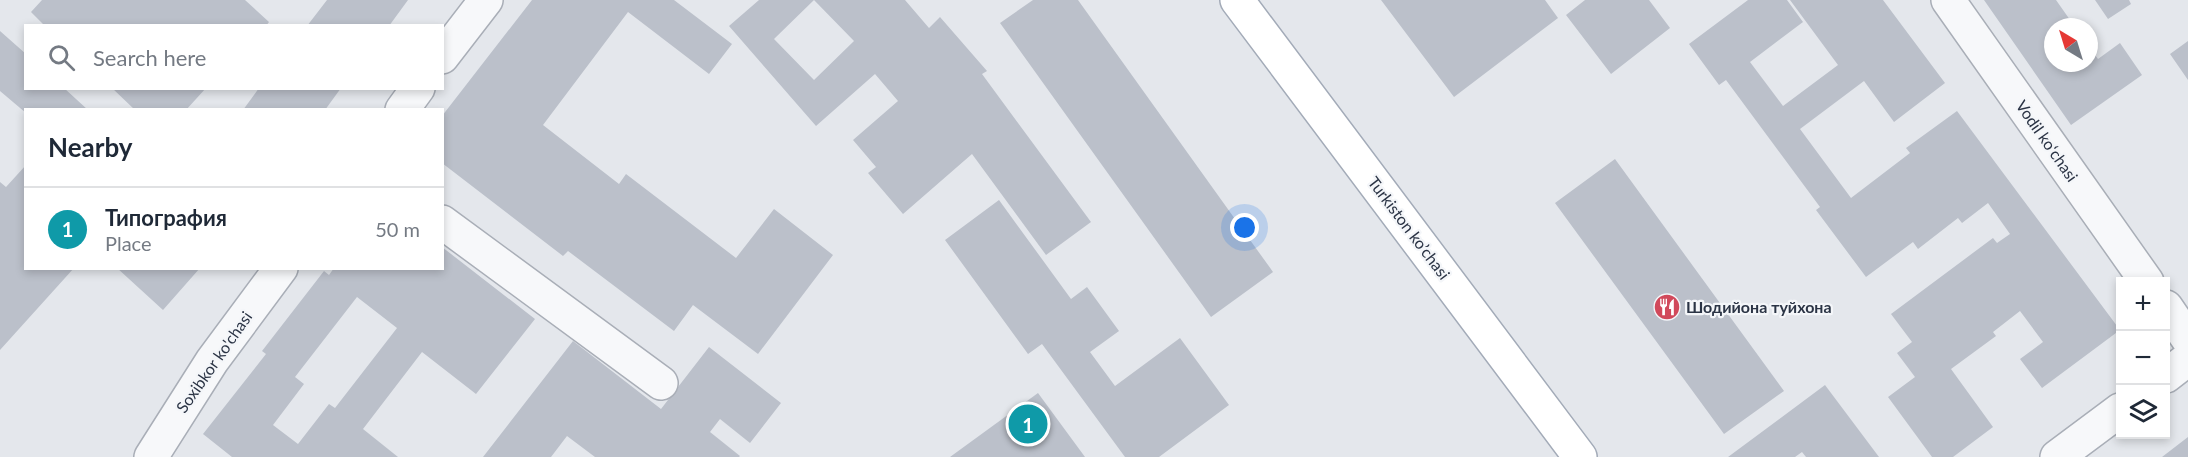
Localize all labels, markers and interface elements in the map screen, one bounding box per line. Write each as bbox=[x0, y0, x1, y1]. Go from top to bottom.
north arrow bbox=[2044, 18, 2098, 72]
search box bbox=[24, 24, 444, 90]
icon: search bbox=[45, 41, 78, 74]
text: Search here bbox=[93, 44, 206, 71]
street label: Vodil koʻchasi bbox=[2012, 96, 2082, 185]
text: Nearby bbox=[48, 131, 133, 163]
street label: Turkiston ko’chasi bbox=[1365, 173, 1454, 283]
text: Типография bbox=[105, 204, 227, 231]
your location bbox=[1230, 213, 1259, 242]
text: 1 bbox=[62, 217, 73, 241]
text: 50 m bbox=[375, 217, 420, 241]
text: Place bbox=[105, 231, 152, 255]
map controls bbox=[2116, 277, 2170, 439]
button: + bbox=[2116, 277, 2170, 331]
restaurant icon: Шодийона туйхона bbox=[1652, 292, 1682, 322]
place label: Шодийона туйхона bbox=[1686, 297, 1832, 316]
street label: Soxibkor ko'chasi bbox=[172, 307, 256, 416]
button: − bbox=[2116, 331, 2170, 385]
button: layers bbox=[2116, 385, 2170, 439]
pin: 1 bbox=[1008, 402, 1048, 446]

